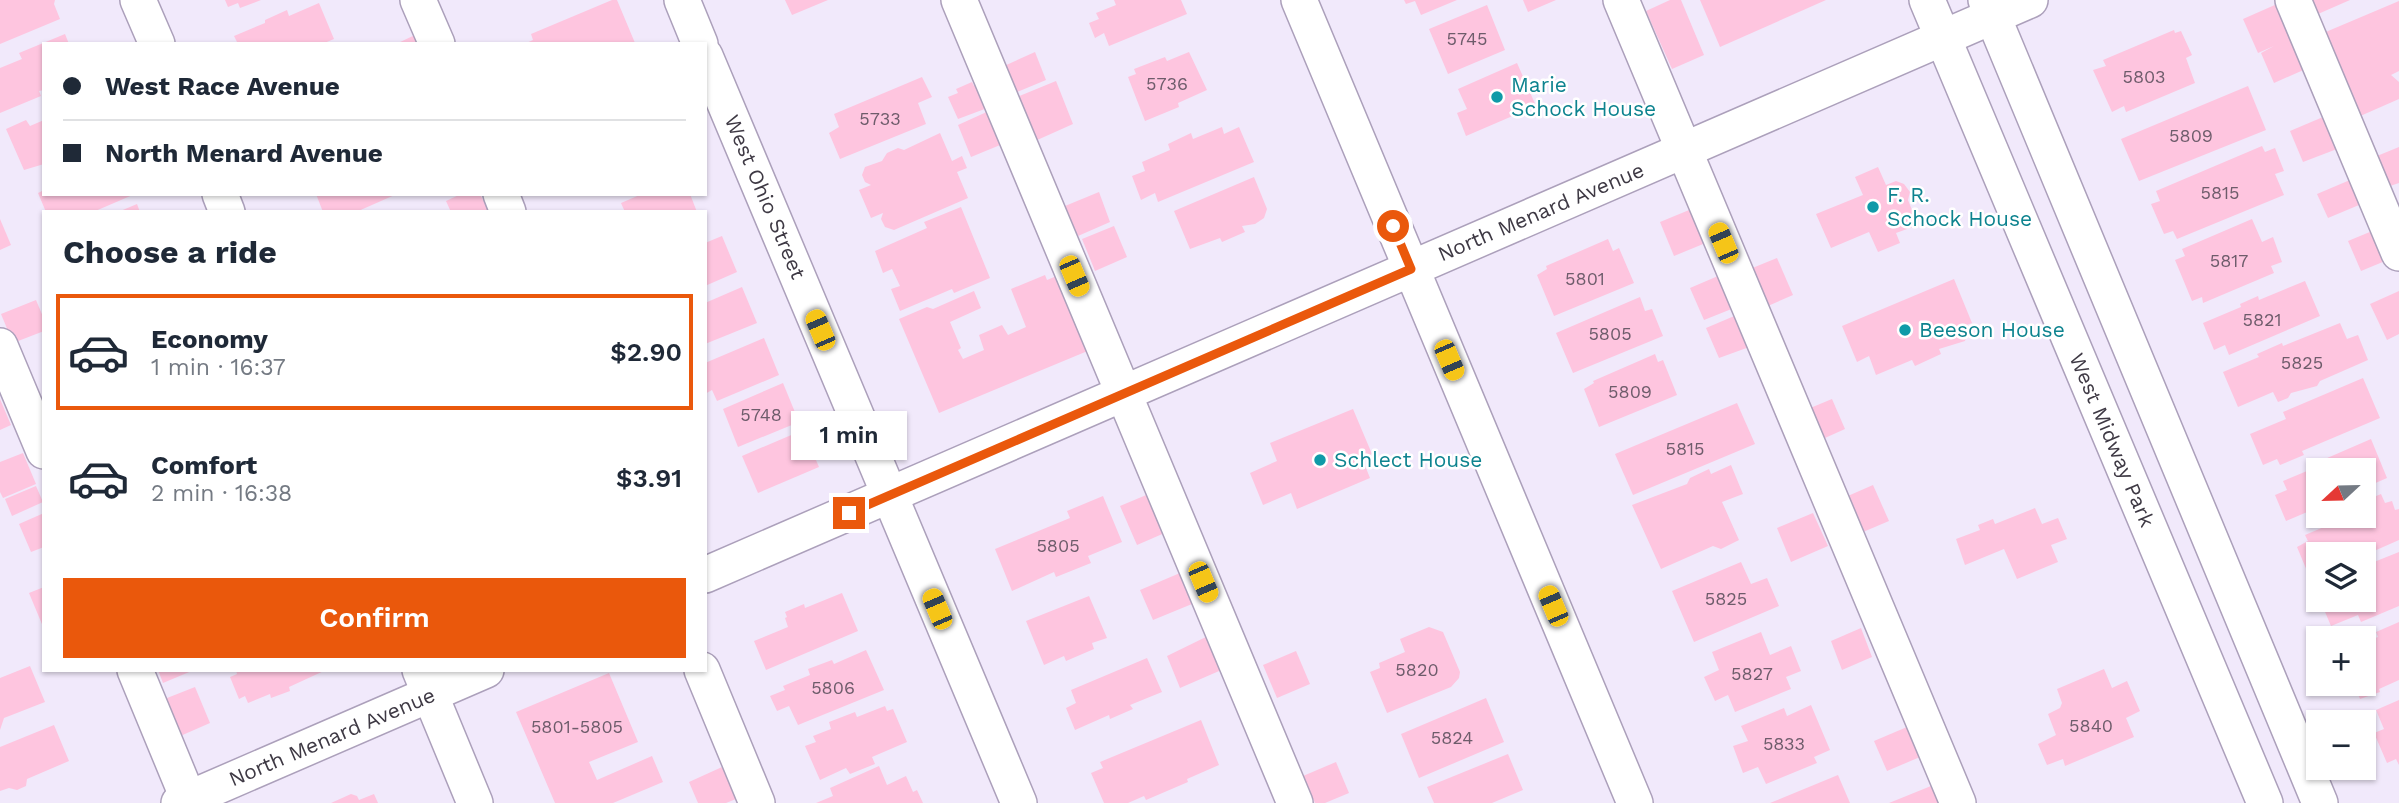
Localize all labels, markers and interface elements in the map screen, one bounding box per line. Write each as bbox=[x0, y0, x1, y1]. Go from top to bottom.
house number: 5745 bbox=[1447, 28, 1487, 49]
house number: 5803 bbox=[2123, 66, 2165, 87]
text: West Race Avenue bbox=[105, 71, 340, 101]
place label: Marie Schock House bbox=[1511, 72, 1656, 121]
house number: 5736 bbox=[1146, 73, 1188, 94]
marker: Marie Schock House bbox=[1489, 89, 1505, 105]
house number: 5733 bbox=[859, 108, 901, 129]
street label: West Ohio Street bbox=[720, 111, 811, 283]
house number: 5809 bbox=[2169, 125, 2213, 146]
text: North Menard Avenue bbox=[105, 138, 383, 168]
street label: North Menard Avenue bbox=[1434, 157, 1648, 266]
place label: F. R. Schock House bbox=[1887, 182, 2032, 231]
house number: 5815 bbox=[2200, 182, 2240, 203]
marker: F. R. Schock House bbox=[1865, 199, 1881, 215]
route start bbox=[1377, 210, 1409, 242]
car bbox=[1706, 220, 1741, 266]
text: Choose a ride bbox=[63, 233, 277, 271]
house number: 5817 bbox=[2210, 250, 2248, 271]
car bbox=[1057, 253, 1092, 299]
house number: 5801 bbox=[1565, 268, 1605, 289]
car bbox=[803, 307, 838, 353]
house number: 5821 bbox=[2242, 309, 2282, 330]
place label: Beeson House bbox=[1919, 317, 2065, 342]
icon: car bbox=[67, 321, 130, 384]
marker: Beeson House bbox=[1897, 322, 1913, 338]
house number: 5805 bbox=[1588, 323, 1632, 344]
text: Economy bbox=[151, 324, 268, 354]
text: $2.90 bbox=[610, 337, 682, 367]
car bbox=[1432, 337, 1467, 383]
street label: West Midway Park bbox=[2065, 349, 2160, 531]
house number: 5825 bbox=[2281, 352, 2323, 373]
text: 1 min · 16:37 bbox=[151, 354, 286, 381]
house number: 5809 bbox=[1608, 381, 1652, 402]
house number: 5748 bbox=[740, 404, 782, 425]
callout: 1 min bbox=[791, 412, 907, 461]
text: 1 min bbox=[819, 422, 879, 449]
house number: 5815 bbox=[1665, 438, 1705, 459]
icon: car bbox=[67, 447, 130, 510]
place label: Schlect House bbox=[1334, 447, 1482, 472]
text: Comfort bbox=[151, 450, 257, 480]
marker: Schlect House bbox=[1312, 452, 1328, 468]
north arrow bbox=[2306, 458, 2376, 528]
map controls bbox=[2306, 458, 2376, 780]
text: $3.91 bbox=[616, 463, 682, 493]
text: 2 min · 16:38 bbox=[151, 480, 292, 507]
route end bbox=[833, 497, 865, 529]
house number: 5805 bbox=[1036, 535, 1080, 556]
button: layers bbox=[2306, 542, 2376, 612]
car bbox=[1186, 559, 1221, 605]
button: Confirm bbox=[63, 578, 686, 658]
car bbox=[1536, 583, 1571, 629]
car bbox=[920, 586, 955, 632]
house number: 5825 bbox=[1705, 588, 1747, 609]
button: + bbox=[2306, 626, 2376, 696]
house number: 5820 bbox=[1395, 659, 1439, 680]
house number: 5827 bbox=[1731, 663, 1773, 684]
house number: 5806 bbox=[811, 677, 855, 698]
street label: North Menard Avenue bbox=[225, 682, 439, 791]
button: − bbox=[2306, 710, 2376, 780]
house number: 5840 bbox=[2069, 715, 2113, 736]
house number: 5801-5805 bbox=[531, 716, 623, 737]
house number: 5824 bbox=[1431, 727, 1473, 748]
house number: 5833 bbox=[1763, 733, 1805, 754]

